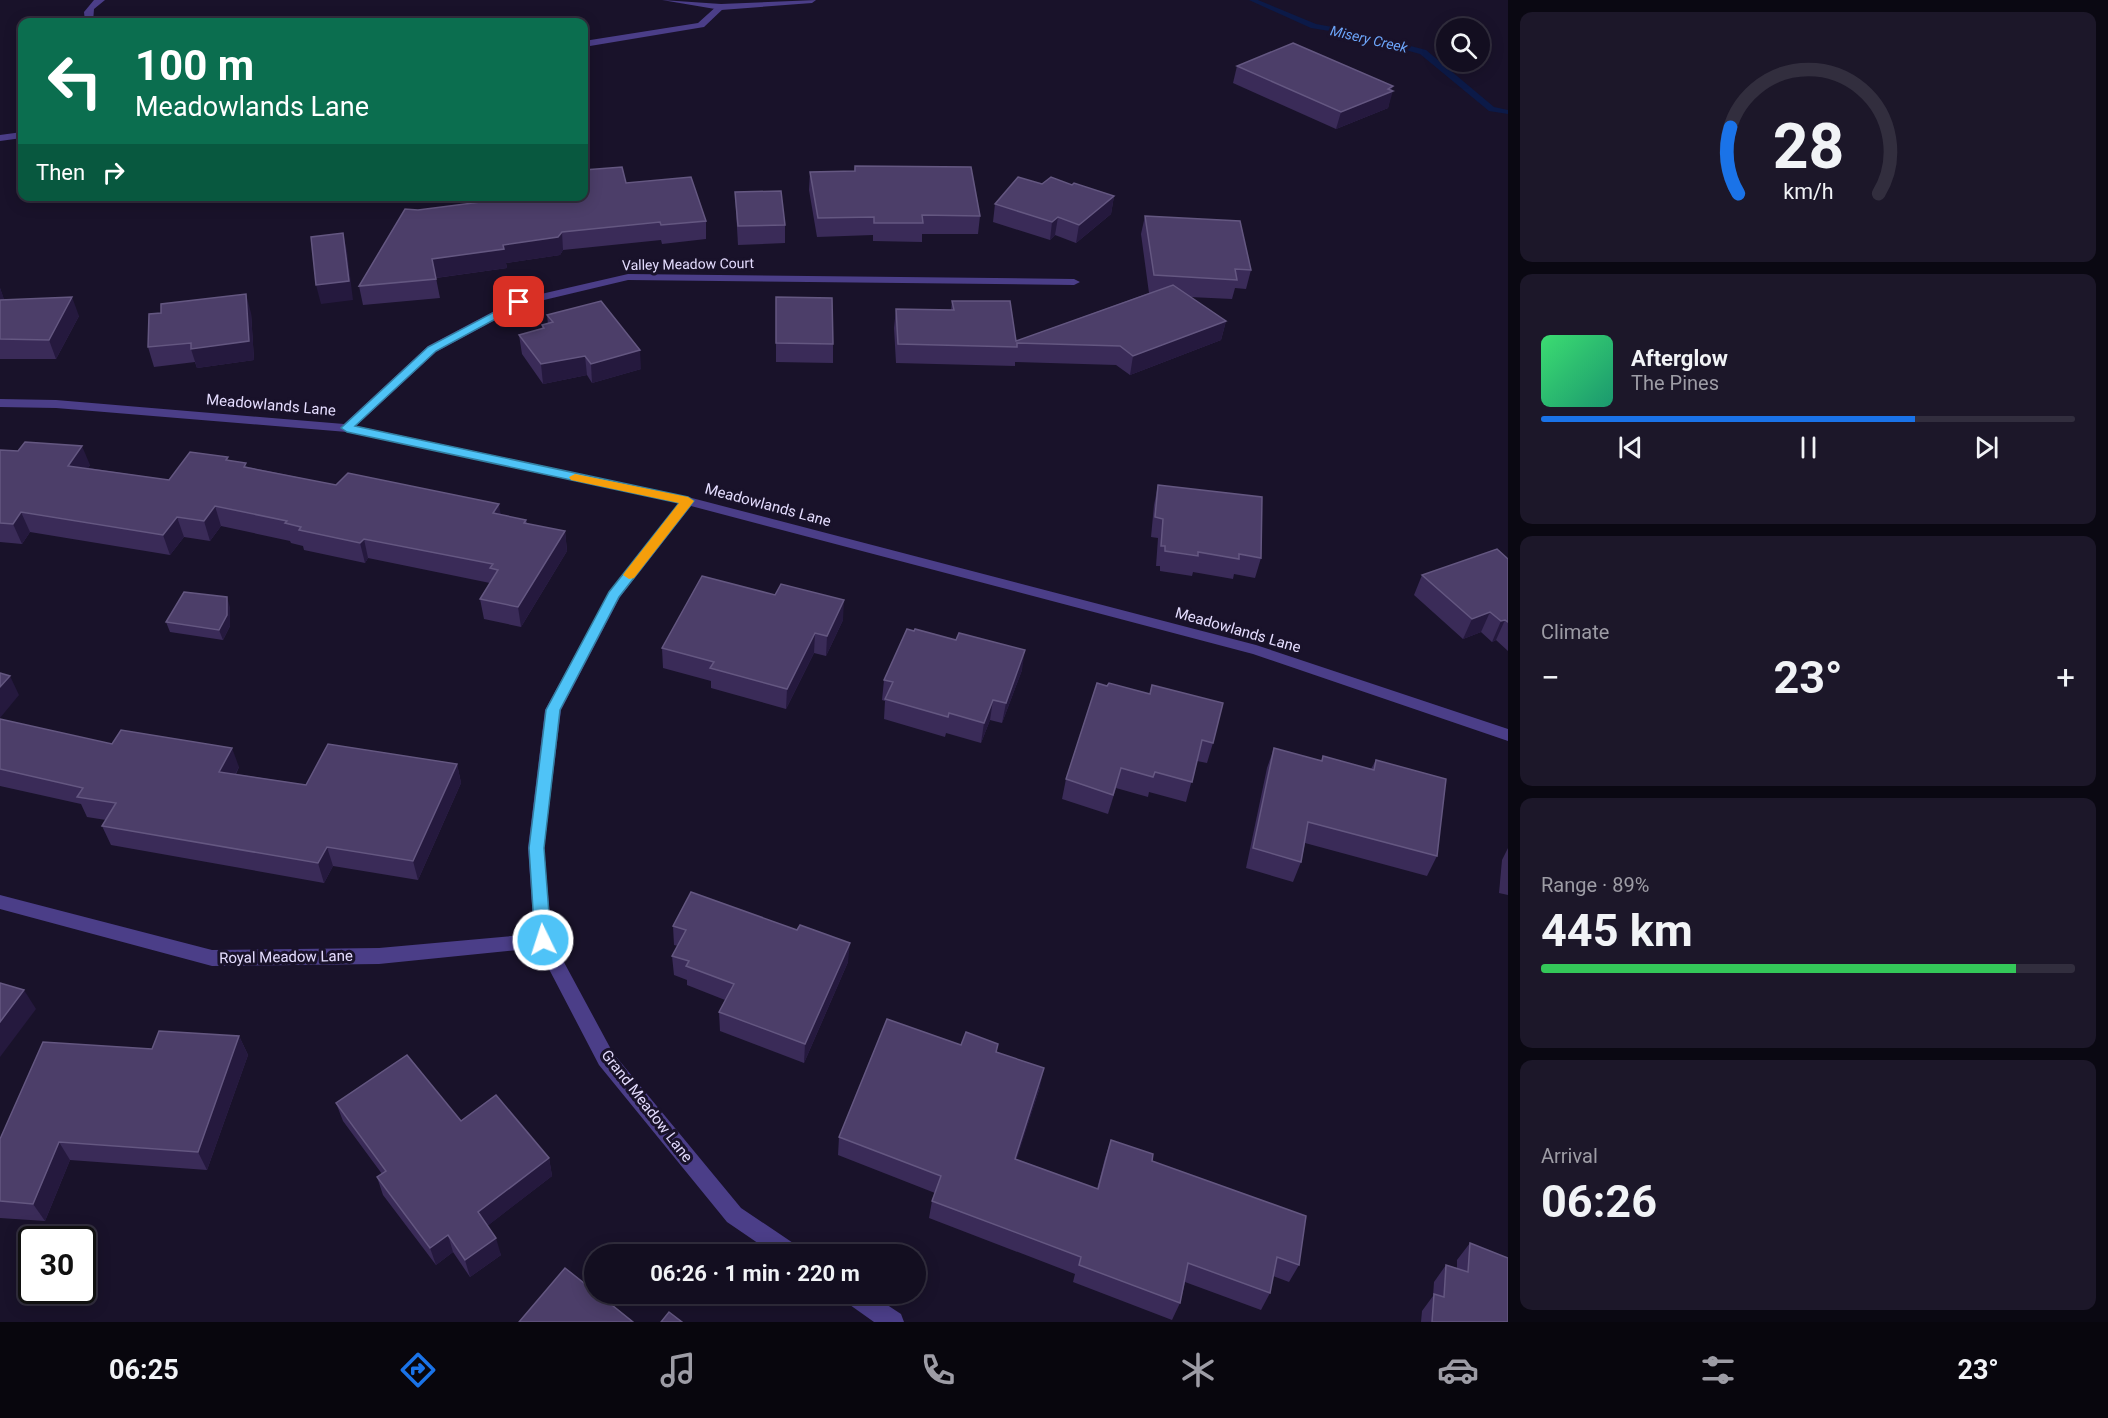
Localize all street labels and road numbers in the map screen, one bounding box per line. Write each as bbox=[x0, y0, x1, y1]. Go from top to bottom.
street label: Valley Meadow Court bbox=[622, 255, 755, 273]
street label: Meadowlands Lane bbox=[205, 390, 337, 420]
street label: Meadowlands Lane bbox=[703, 479, 833, 531]
street label: Meadowlands Lane bbox=[1173, 603, 1303, 657]
street label: Royal Meadow Lane bbox=[219, 947, 353, 967]
street label: Grand Meadow Lane bbox=[598, 1046, 696, 1166]

